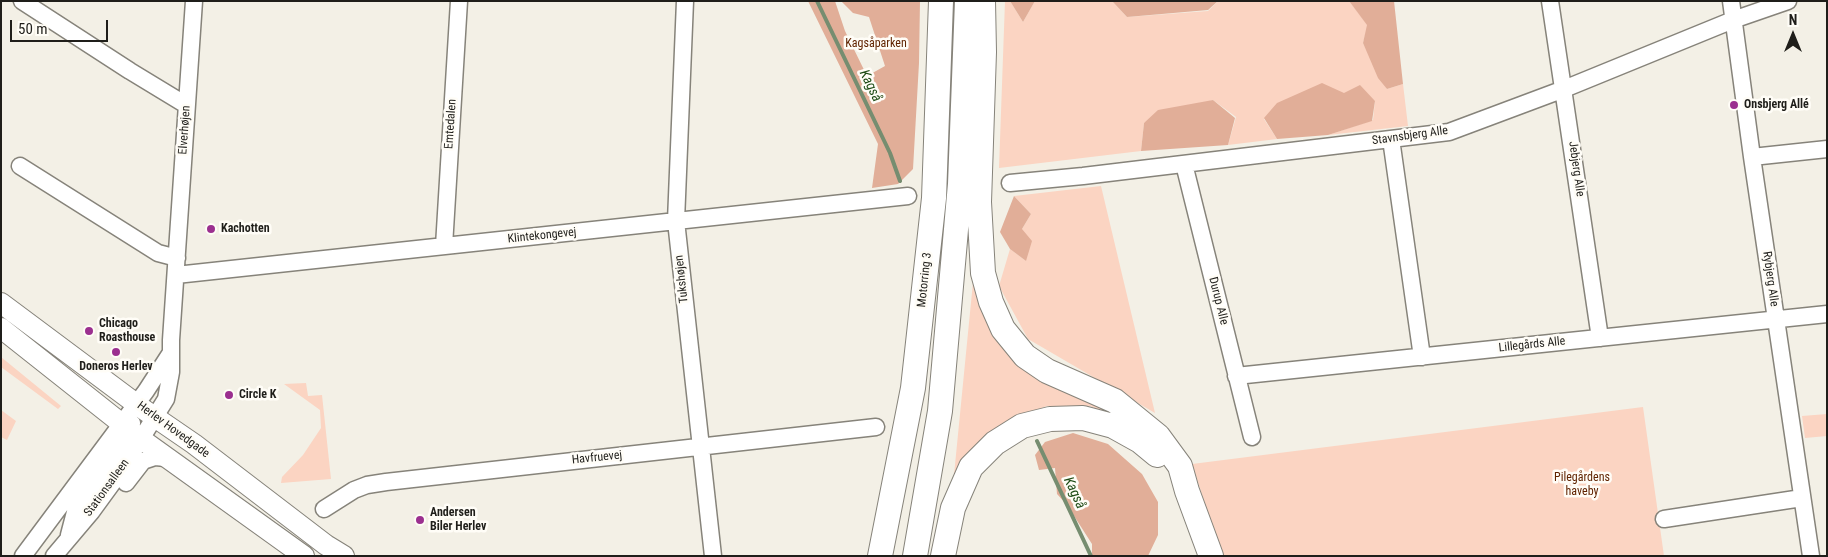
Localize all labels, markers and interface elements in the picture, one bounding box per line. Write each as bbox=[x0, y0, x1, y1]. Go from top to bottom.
scale bar bbox=[12, 10, 110, 42]
north arrow bbox=[1768, 10, 1818, 60]
text: N bbox=[1789, 12, 1797, 28]
text: 50 m bbox=[18, 20, 48, 38]
park label: Kagsåparken bbox=[845, 37, 907, 51]
water label: Kagså bbox=[855, 67, 885, 105]
place label: Onsbjerg Allé bbox=[1744, 98, 1809, 112]
street label: Emtedalen bbox=[442, 99, 460, 149]
marker: Onsbjerg Allé bbox=[1728, 99, 1740, 111]
street label: Elverhøjen bbox=[176, 105, 194, 155]
street label: Stavnsbjerg Alle bbox=[1371, 124, 1449, 148]
street label: Jebjerg Alle bbox=[1565, 140, 1587, 198]
place label: Kachotten bbox=[221, 222, 270, 236]
marker: Kachotten bbox=[205, 223, 217, 235]
street label: Klintekongevej bbox=[507, 225, 577, 247]
street label: Rybjerg Alle bbox=[1759, 250, 1781, 308]
street label: Motorring 3 bbox=[915, 252, 935, 308]
street label: Tukshøjen bbox=[672, 254, 692, 304]
street label: Durup Alle bbox=[1205, 276, 1231, 326]
place label: Chicago Roasthouse bbox=[99, 317, 155, 345]
marker: Chicago Roasthouse bbox=[83, 325, 95, 337]
street label: Lillegårds Alle bbox=[1498, 334, 1566, 356]
marker: Doneros Herlev bbox=[110, 346, 122, 358]
place label: Doneros Herlev bbox=[79, 360, 153, 374]
place label: Circle K bbox=[239, 388, 276, 402]
marker: Circle K bbox=[223, 389, 235, 401]
street label: Herlev Hovedgade bbox=[134, 399, 212, 461]
street label: Havfruevej bbox=[571, 448, 623, 468]
street label: Stationsalleen bbox=[81, 456, 133, 520]
park label: Pilegårdens haveby bbox=[1554, 471, 1610, 499]
water label: Kagså bbox=[1059, 474, 1089, 512]
place label: Andersen Biler Herlev bbox=[430, 506, 486, 534]
marker: Andersen Biler Herlev bbox=[414, 514, 426, 526]

